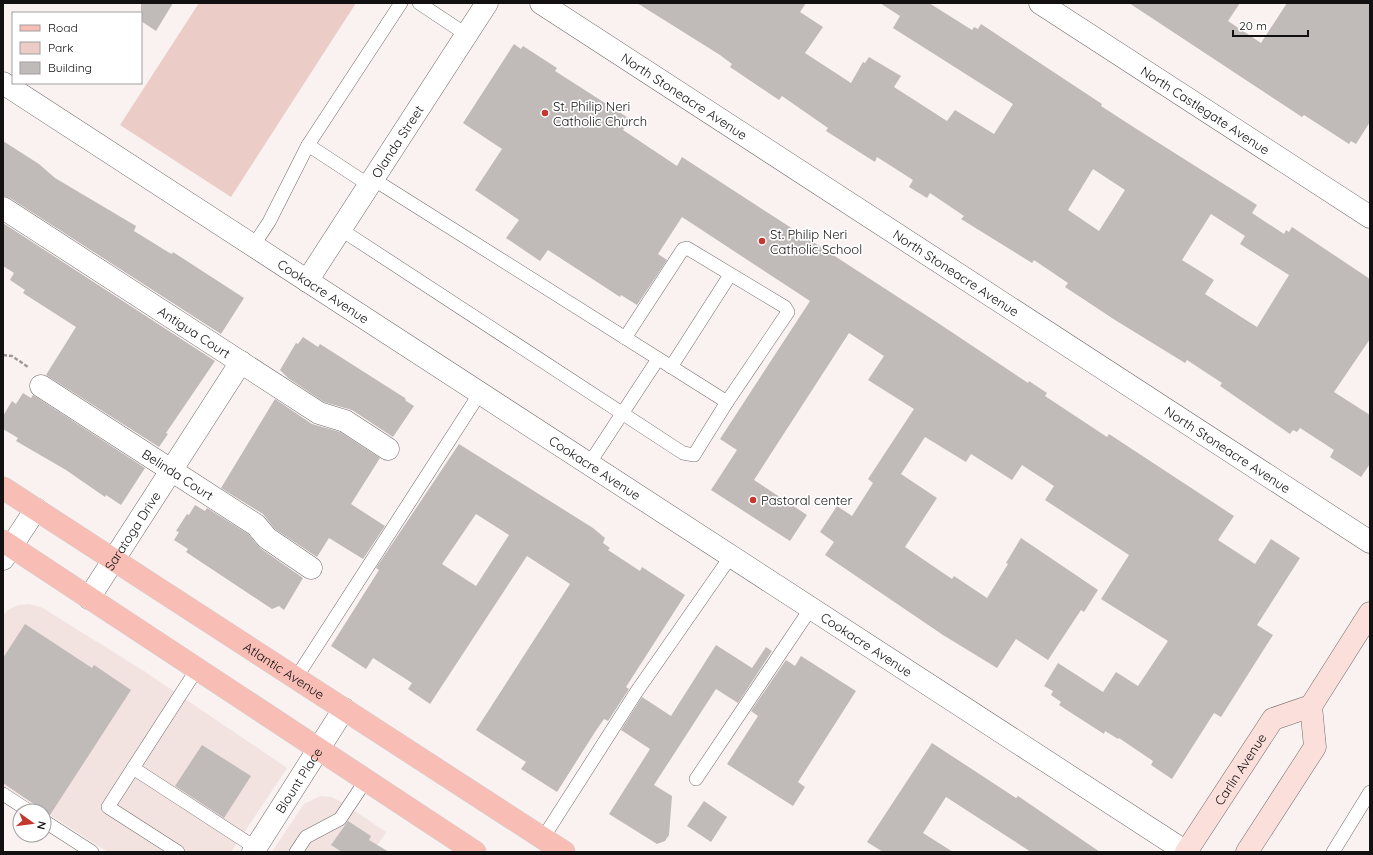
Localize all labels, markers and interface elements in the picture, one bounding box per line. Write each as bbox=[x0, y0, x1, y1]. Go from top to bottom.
legend bbox=[12, 12, 142, 84]
scale bar bbox=[1233, 12, 1308, 38]
text: 20 m bbox=[1239, 18, 1267, 33]
text: Road bbox=[48, 20, 78, 35]
text: Park bbox=[48, 40, 73, 55]
street label: North Stoneacre Avenue bbox=[618, 49, 750, 143]
text: Building bbox=[48, 60, 92, 75]
street label: North Castlegate Avenue bbox=[1138, 63, 1273, 158]
place label: St. Philip Neri Catholic Church bbox=[553, 98, 647, 129]
street label: Olanda Street bbox=[368, 102, 427, 181]
marker: St. Philip Neri Catholic Church bbox=[540, 108, 550, 118]
place label: St. Philip Neri Catholic School bbox=[770, 226, 862, 257]
street label: North Stoneacre Avenue bbox=[890, 226, 1022, 320]
marker: St. Philip Neri Catholic School bbox=[757, 236, 767, 246]
street label: Cookacre Avenue bbox=[275, 256, 372, 327]
street label: Antigua Court bbox=[155, 303, 234, 361]
street label: North Stoneacre Avenue bbox=[1162, 403, 1294, 496]
street label: Cookacre Avenue bbox=[546, 432, 644, 503]
street label: Belinda Court bbox=[139, 446, 217, 503]
street label: Saratoga Drive bbox=[101, 488, 164, 573]
place label: Pastoral center bbox=[761, 492, 852, 508]
marker: Pastoral center bbox=[748, 495, 758, 505]
street label: Cookacre Avenue bbox=[818, 609, 915, 680]
street label: Atlantic Avenue bbox=[241, 638, 327, 702]
street label: Carlin Avenue bbox=[1211, 730, 1270, 808]
street label: Blount Place bbox=[272, 744, 325, 816]
north arrow bbox=[12, 803, 52, 843]
text: N bbox=[34, 820, 49, 831]

